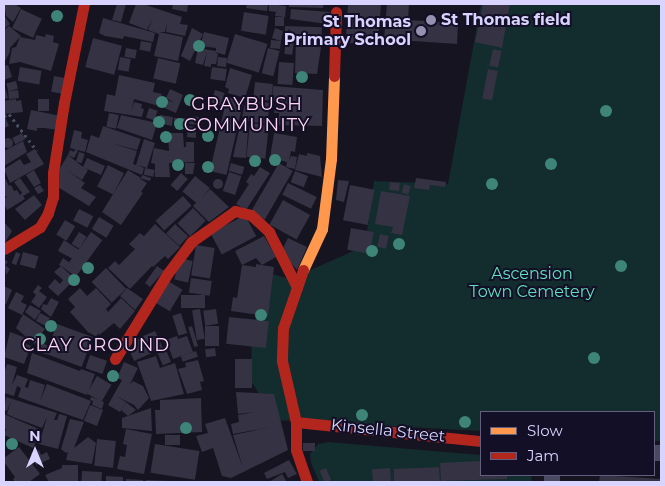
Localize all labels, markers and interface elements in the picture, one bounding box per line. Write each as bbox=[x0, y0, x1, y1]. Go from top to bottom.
place label: St Thomas field bbox=[441, 10, 571, 30]
place label: St Thomas Primary School bbox=[284, 12, 411, 50]
marker: St Thomas field bbox=[425, 14, 437, 26]
marker: St Thomas Primary School bbox=[415, 25, 427, 37]
district label: GRAYBUSH COMMUNITY bbox=[183, 94, 311, 136]
park label: Ascension Town Cemetery bbox=[469, 264, 595, 302]
district label: CLAY GROUND bbox=[20, 334, 172, 356]
legend bbox=[480, 411, 655, 476]
street label: Kinsella Street bbox=[330, 415, 446, 447]
text: Slow bbox=[527, 421, 563, 440]
north arrow bbox=[10, 426, 60, 476]
text: N bbox=[29, 427, 41, 445]
text: Jam bbox=[527, 446, 559, 465]

